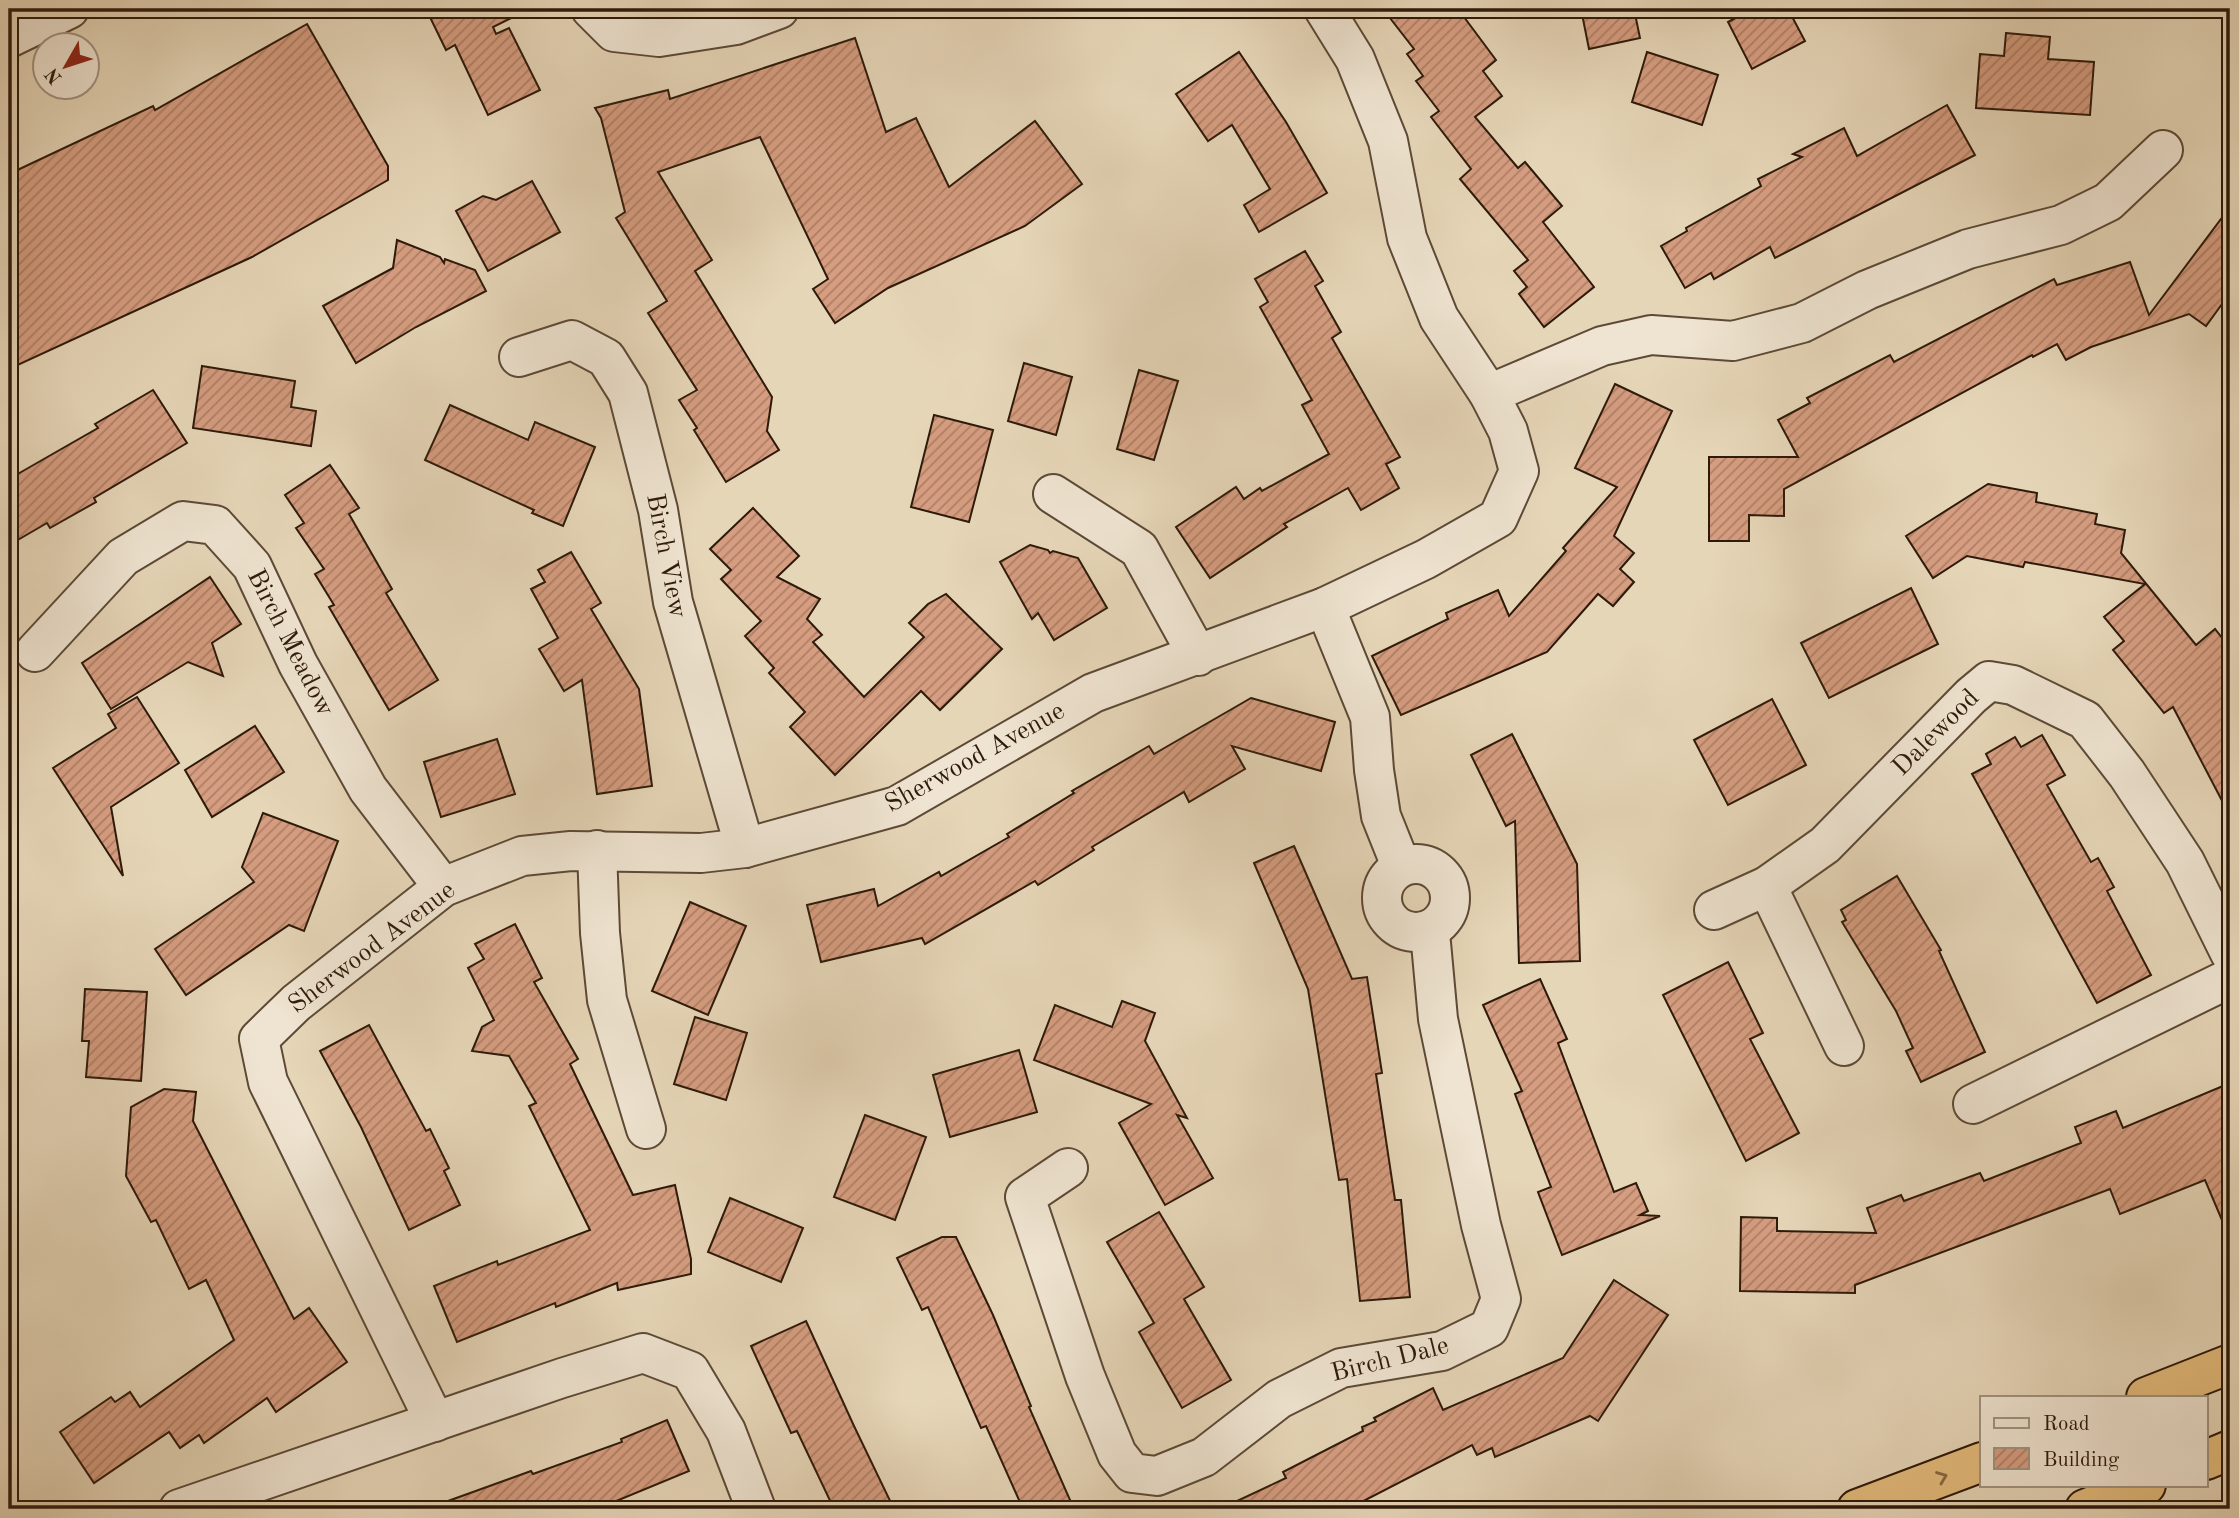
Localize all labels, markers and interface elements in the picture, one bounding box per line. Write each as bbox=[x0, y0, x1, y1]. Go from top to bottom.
north arrow bbox=[32, 32, 102, 102]
text: N bbox=[42, 63, 67, 87]
street label: Birch View bbox=[641, 491, 691, 621]
street label: Birch Meadow bbox=[242, 565, 338, 721]
street label: Dalewood bbox=[1888, 685, 1984, 781]
street label: Sherwood Avenue bbox=[881, 698, 1069, 818]
street label: Sherwood Avenue bbox=[284, 877, 460, 1019]
street label: Birch Dale bbox=[1328, 1333, 1452, 1387]
legend bbox=[1980, 1396, 2208, 1486]
text: Road bbox=[2043, 1414, 2090, 1435]
text: Building bbox=[2043, 1450, 2120, 1471]
one-way arrow bbox=[1936, 1471, 1948, 1485]

